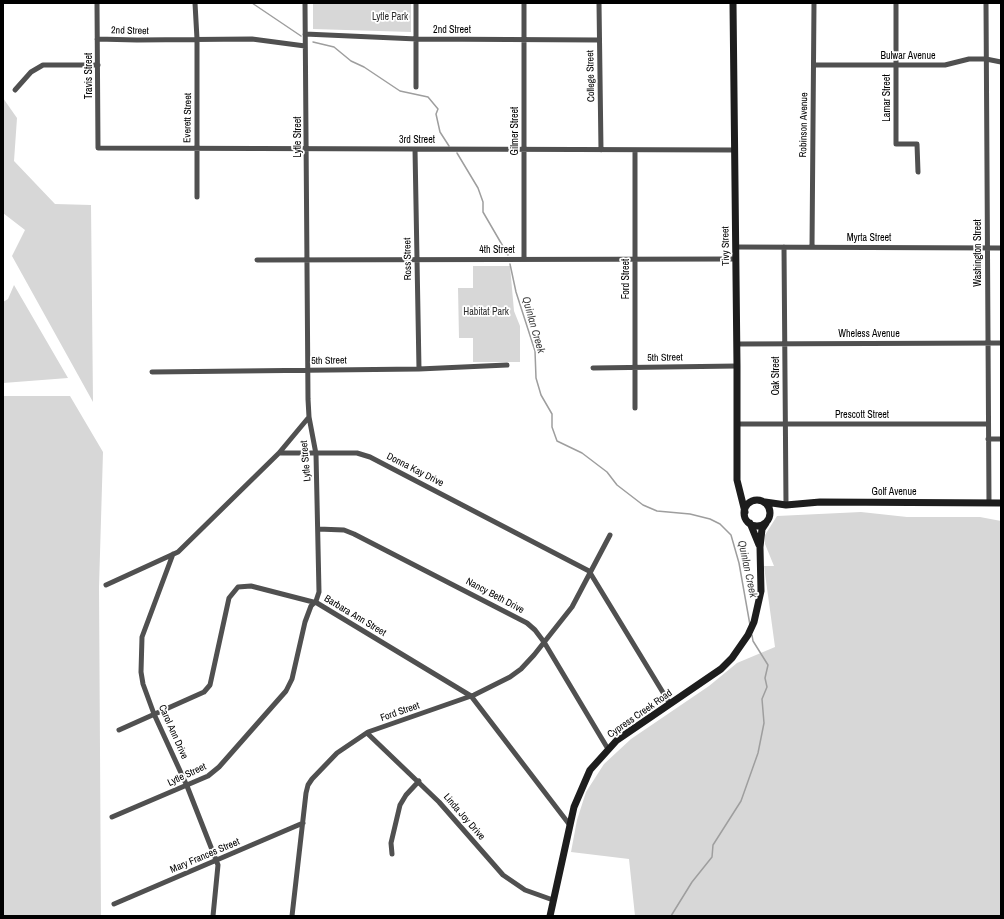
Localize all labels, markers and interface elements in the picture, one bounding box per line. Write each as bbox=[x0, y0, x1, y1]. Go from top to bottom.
park label: Lytle Park bbox=[372, 11, 408, 23]
street label: 2nd Street bbox=[433, 24, 471, 36]
street label: 2nd Street bbox=[111, 25, 149, 37]
street label: College Street bbox=[585, 50, 597, 102]
street label: Bulwar Avenue bbox=[880, 50, 936, 62]
street label: Travis Street bbox=[83, 53, 95, 99]
street label: Lamar Street bbox=[881, 74, 893, 122]
street label: Robinson Avenue bbox=[797, 92, 811, 158]
street label: Everett Street bbox=[182, 93, 194, 143]
street label: Gilmer Street bbox=[509, 107, 521, 155]
street label: Lytle Street bbox=[292, 116, 304, 158]
street label: 3rd Street bbox=[399, 134, 435, 146]
street label: Washington Street bbox=[972, 219, 984, 287]
street label: Tivy Street bbox=[720, 226, 732, 266]
street label: Myrta Street bbox=[847, 232, 891, 244]
street label: Ross Street bbox=[402, 237, 414, 281]
street label: 4th Street bbox=[479, 244, 515, 256]
street label: Ford Street bbox=[620, 259, 632, 299]
water label: Quinlan Creek bbox=[519, 295, 547, 355]
park label: Habitat Park bbox=[463, 306, 509, 318]
street label: Wheless Avenue bbox=[838, 328, 900, 340]
street label: 5th Street bbox=[647, 352, 683, 364]
street label: 5th Street bbox=[311, 355, 347, 367]
street label: Oak Street bbox=[770, 356, 782, 396]
street label: Prescott Street bbox=[835, 409, 889, 421]
street label: Lytle Street bbox=[298, 440, 314, 482]
street label: Donna Kay Drive bbox=[384, 450, 446, 490]
street label: Golf Avenue bbox=[872, 486, 916, 498]
water label: Quinlan Creek bbox=[734, 539, 760, 599]
street label: Nancy Beth Drive bbox=[464, 576, 526, 616]
street label: Barbara Ann Street bbox=[322, 593, 388, 639]
street label: Cypress Creek Road bbox=[605, 687, 675, 741]
street label: Ford Street bbox=[379, 700, 421, 724]
street label: Carol Ann Drive bbox=[156, 703, 190, 761]
street label: Lytle Street bbox=[166, 761, 208, 789]
street label: Linda Joy Drive bbox=[441, 791, 487, 843]
street label: Mary Frances Street bbox=[168, 836, 242, 876]

